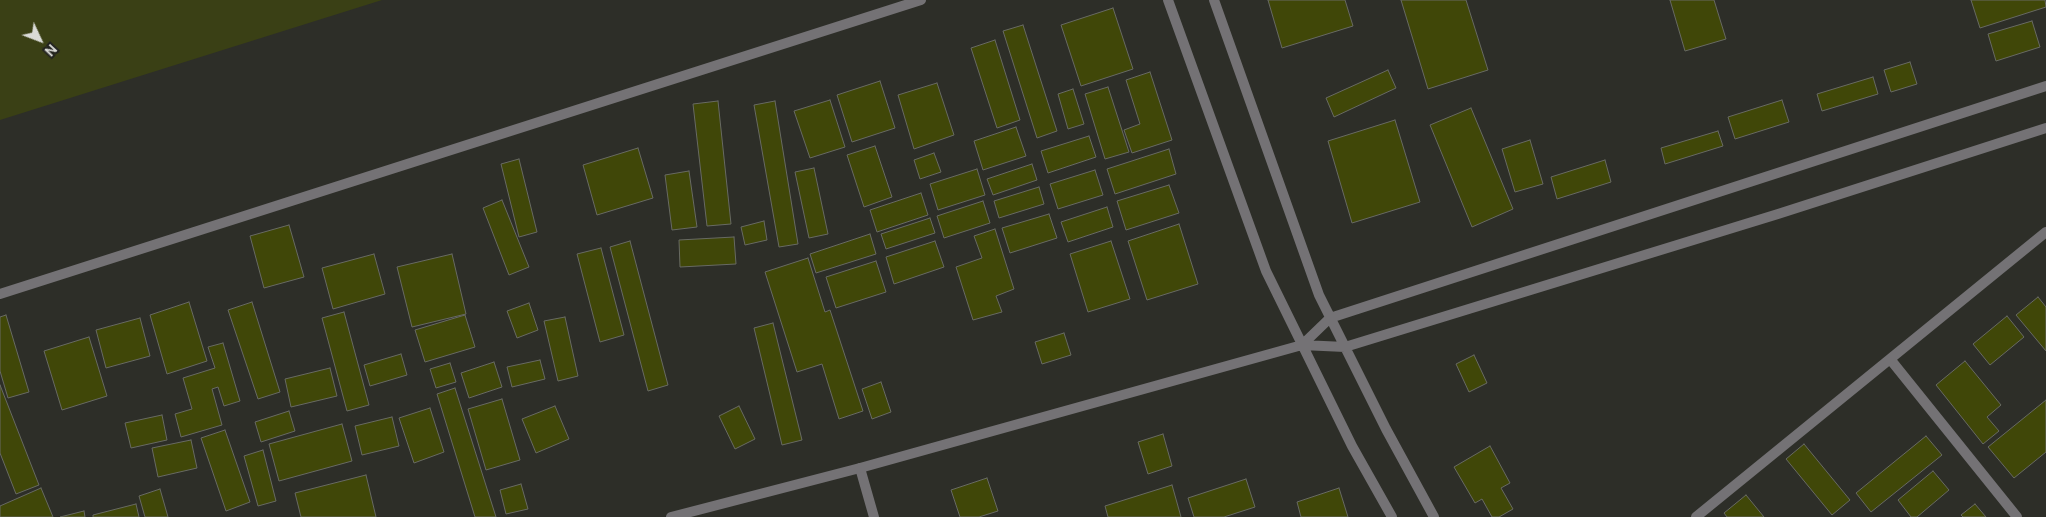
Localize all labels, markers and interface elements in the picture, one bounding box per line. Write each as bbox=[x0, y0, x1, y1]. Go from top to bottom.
north arrow bbox=[15, 15, 65, 65]
text: N bbox=[41, 40, 61, 60]

